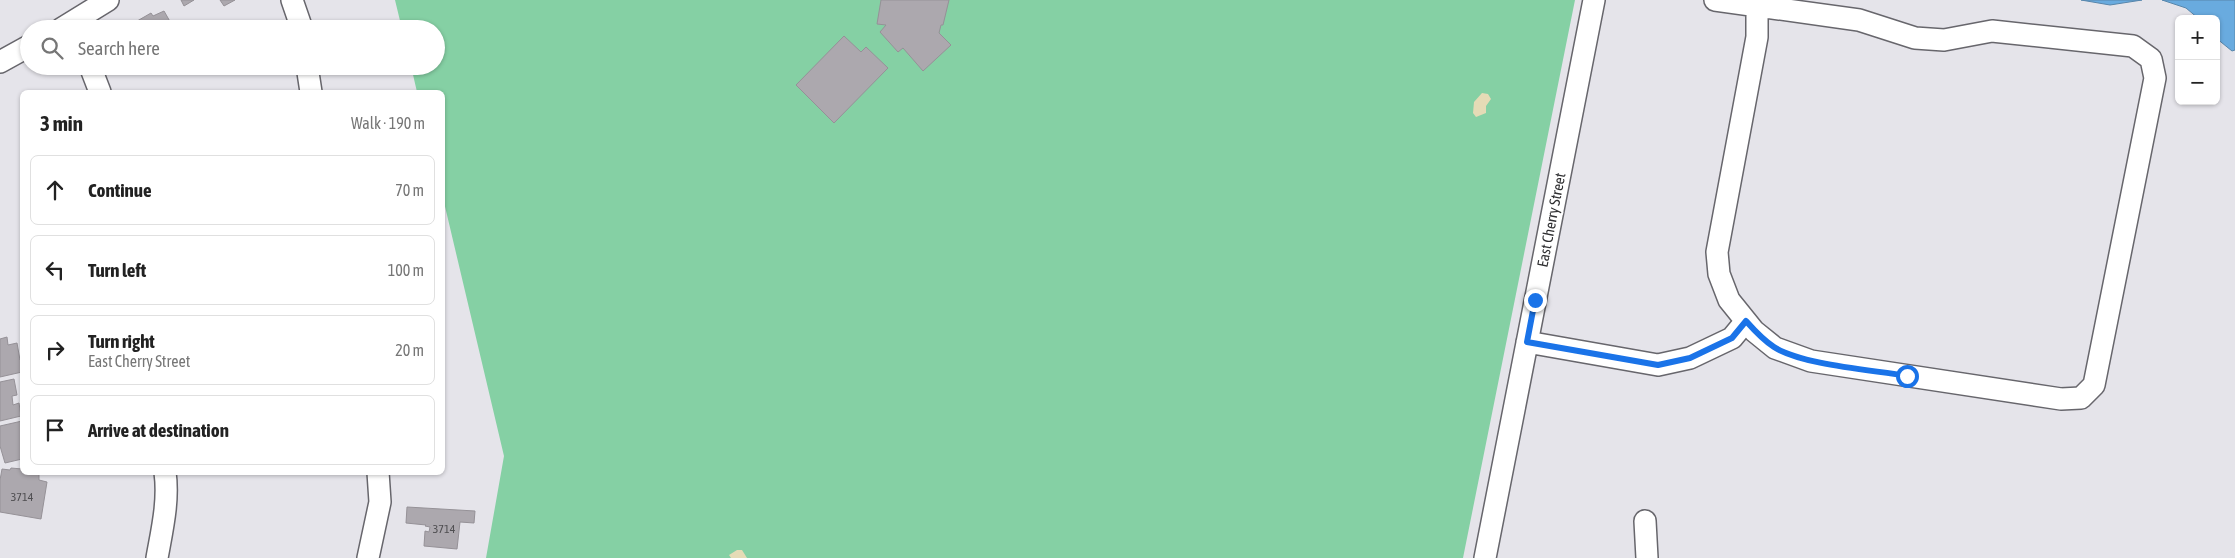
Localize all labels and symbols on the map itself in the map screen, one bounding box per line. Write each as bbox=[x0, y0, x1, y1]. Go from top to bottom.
street label: East Cherry Street bbox=[1534, 171, 1568, 269]
route end bbox=[1524, 289, 1547, 312]
route start bbox=[1896, 365, 1919, 388]
house number: 3714 bbox=[11, 490, 34, 504]
house number: 3714 bbox=[433, 522, 456, 536]

